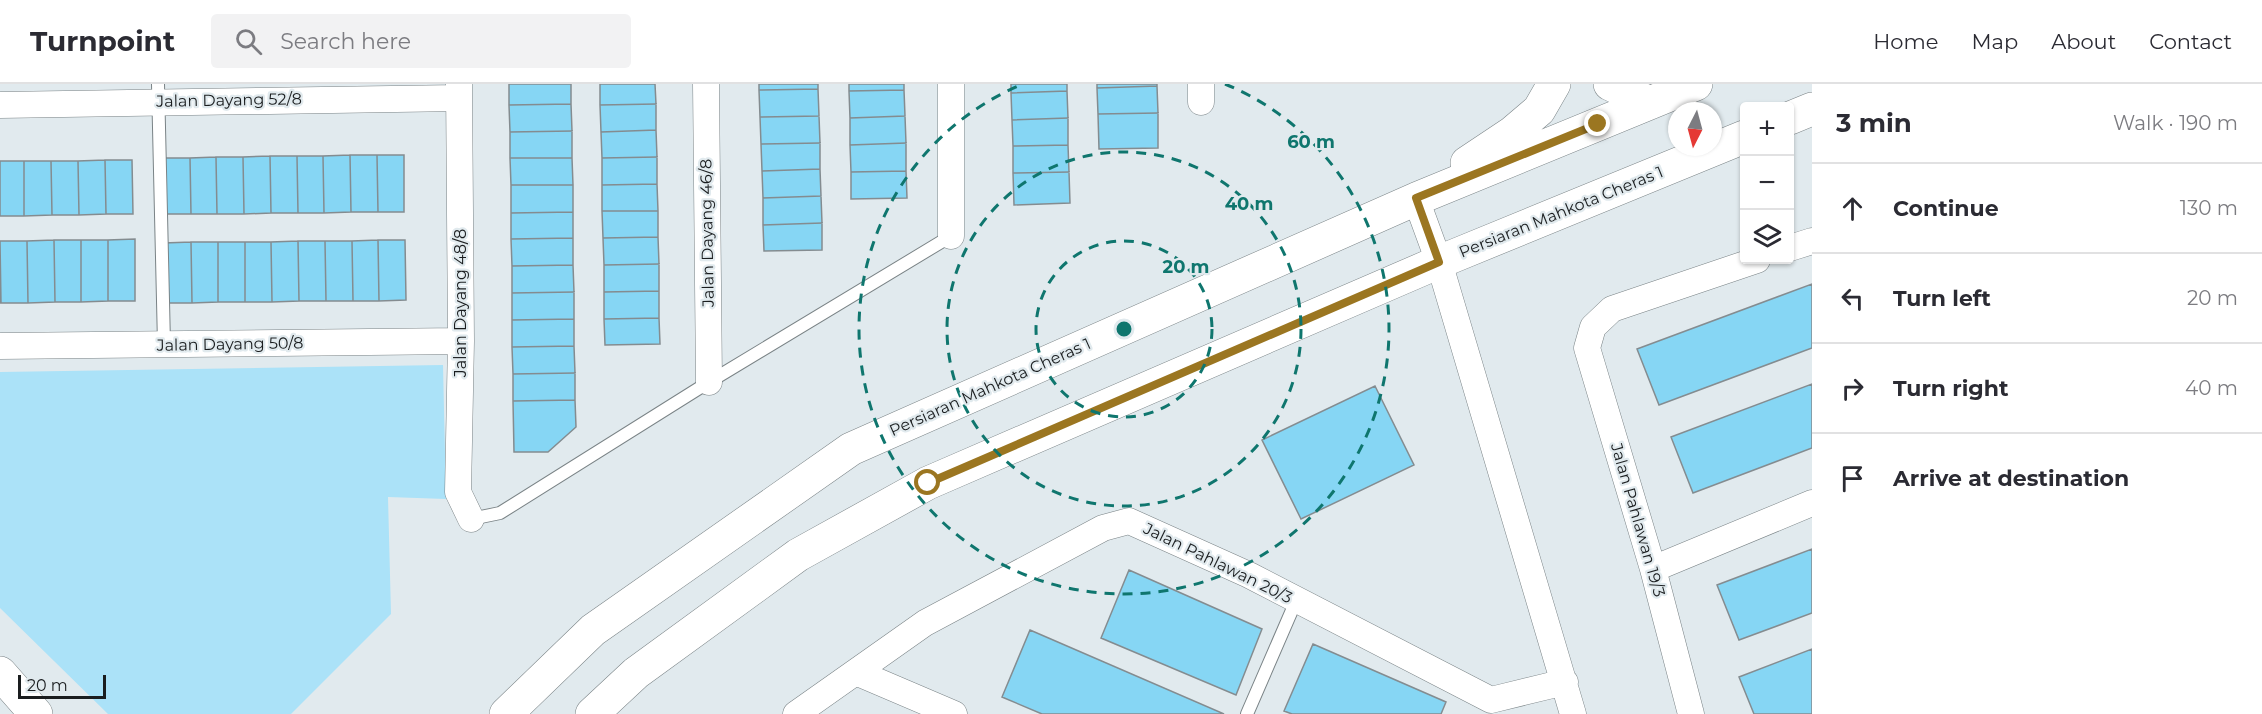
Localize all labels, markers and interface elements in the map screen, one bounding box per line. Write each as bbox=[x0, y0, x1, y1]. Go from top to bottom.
search box bbox=[211, 14, 631, 68]
text: Turnpoint bbox=[30, 24, 175, 58]
icon: search bbox=[232, 25, 265, 58]
text: Search here bbox=[280, 28, 411, 55]
text: Home bbox=[1873, 29, 1938, 54]
text: Map bbox=[1971, 29, 2018, 54]
text: About bbox=[2051, 29, 2116, 54]
text: Contact bbox=[2149, 29, 2232, 54]
street label: Jalan Dayang 52/8 bbox=[155, 89, 302, 111]
north arrow bbox=[1668, 102, 1722, 156]
map controls bbox=[1740, 102, 1794, 264]
button: + bbox=[1740, 102, 1794, 156]
text: 3 min bbox=[1836, 107, 1912, 139]
route end bbox=[1584, 110, 1610, 136]
text: Walk · 190 m bbox=[2113, 111, 2238, 135]
text: 60 m bbox=[1287, 131, 1335, 153]
button: − bbox=[1740, 156, 1794, 210]
street label: Jalan Dayang 46/8 bbox=[696, 159, 718, 308]
street label: Persiaran Mahkota Cheras 1 bbox=[1456, 162, 1666, 262]
icon: ahead bbox=[1836, 192, 1869, 225]
text: 40 m bbox=[1225, 193, 1273, 215]
text: Continue bbox=[1893, 195, 1999, 222]
text: 130 m bbox=[2180, 196, 2238, 220]
button: layers bbox=[1740, 210, 1794, 264]
street label: Jalan Dayang 48/8 bbox=[451, 229, 470, 378]
text: 20 m bbox=[1163, 256, 1209, 278]
icon: left bbox=[1836, 282, 1869, 315]
text: Turn left bbox=[1893, 285, 1991, 312]
text: 20 m bbox=[2187, 286, 2238, 310]
centre of rings bbox=[1114, 319, 1134, 339]
street label: Jalan Dayang 50/8 bbox=[155, 333, 304, 355]
street label: Persiaran Mahkota Cheras 1 bbox=[886, 334, 1094, 440]
icon: right bbox=[1836, 372, 1869, 405]
text: Turn right bbox=[1893, 375, 2008, 402]
text: 40 m bbox=[2185, 376, 2238, 400]
street label: Jalan Pahlawan 19/3 bbox=[1607, 440, 1669, 599]
icon: arrive bbox=[1836, 462, 1869, 495]
text: Arrive at destination bbox=[1893, 465, 2129, 492]
route start bbox=[914, 469, 940, 495]
street label: Jalan Pahlawan 20/3 bbox=[1140, 518, 1296, 607]
scale bar bbox=[18, 672, 106, 700]
text: 20 m bbox=[27, 676, 68, 695]

